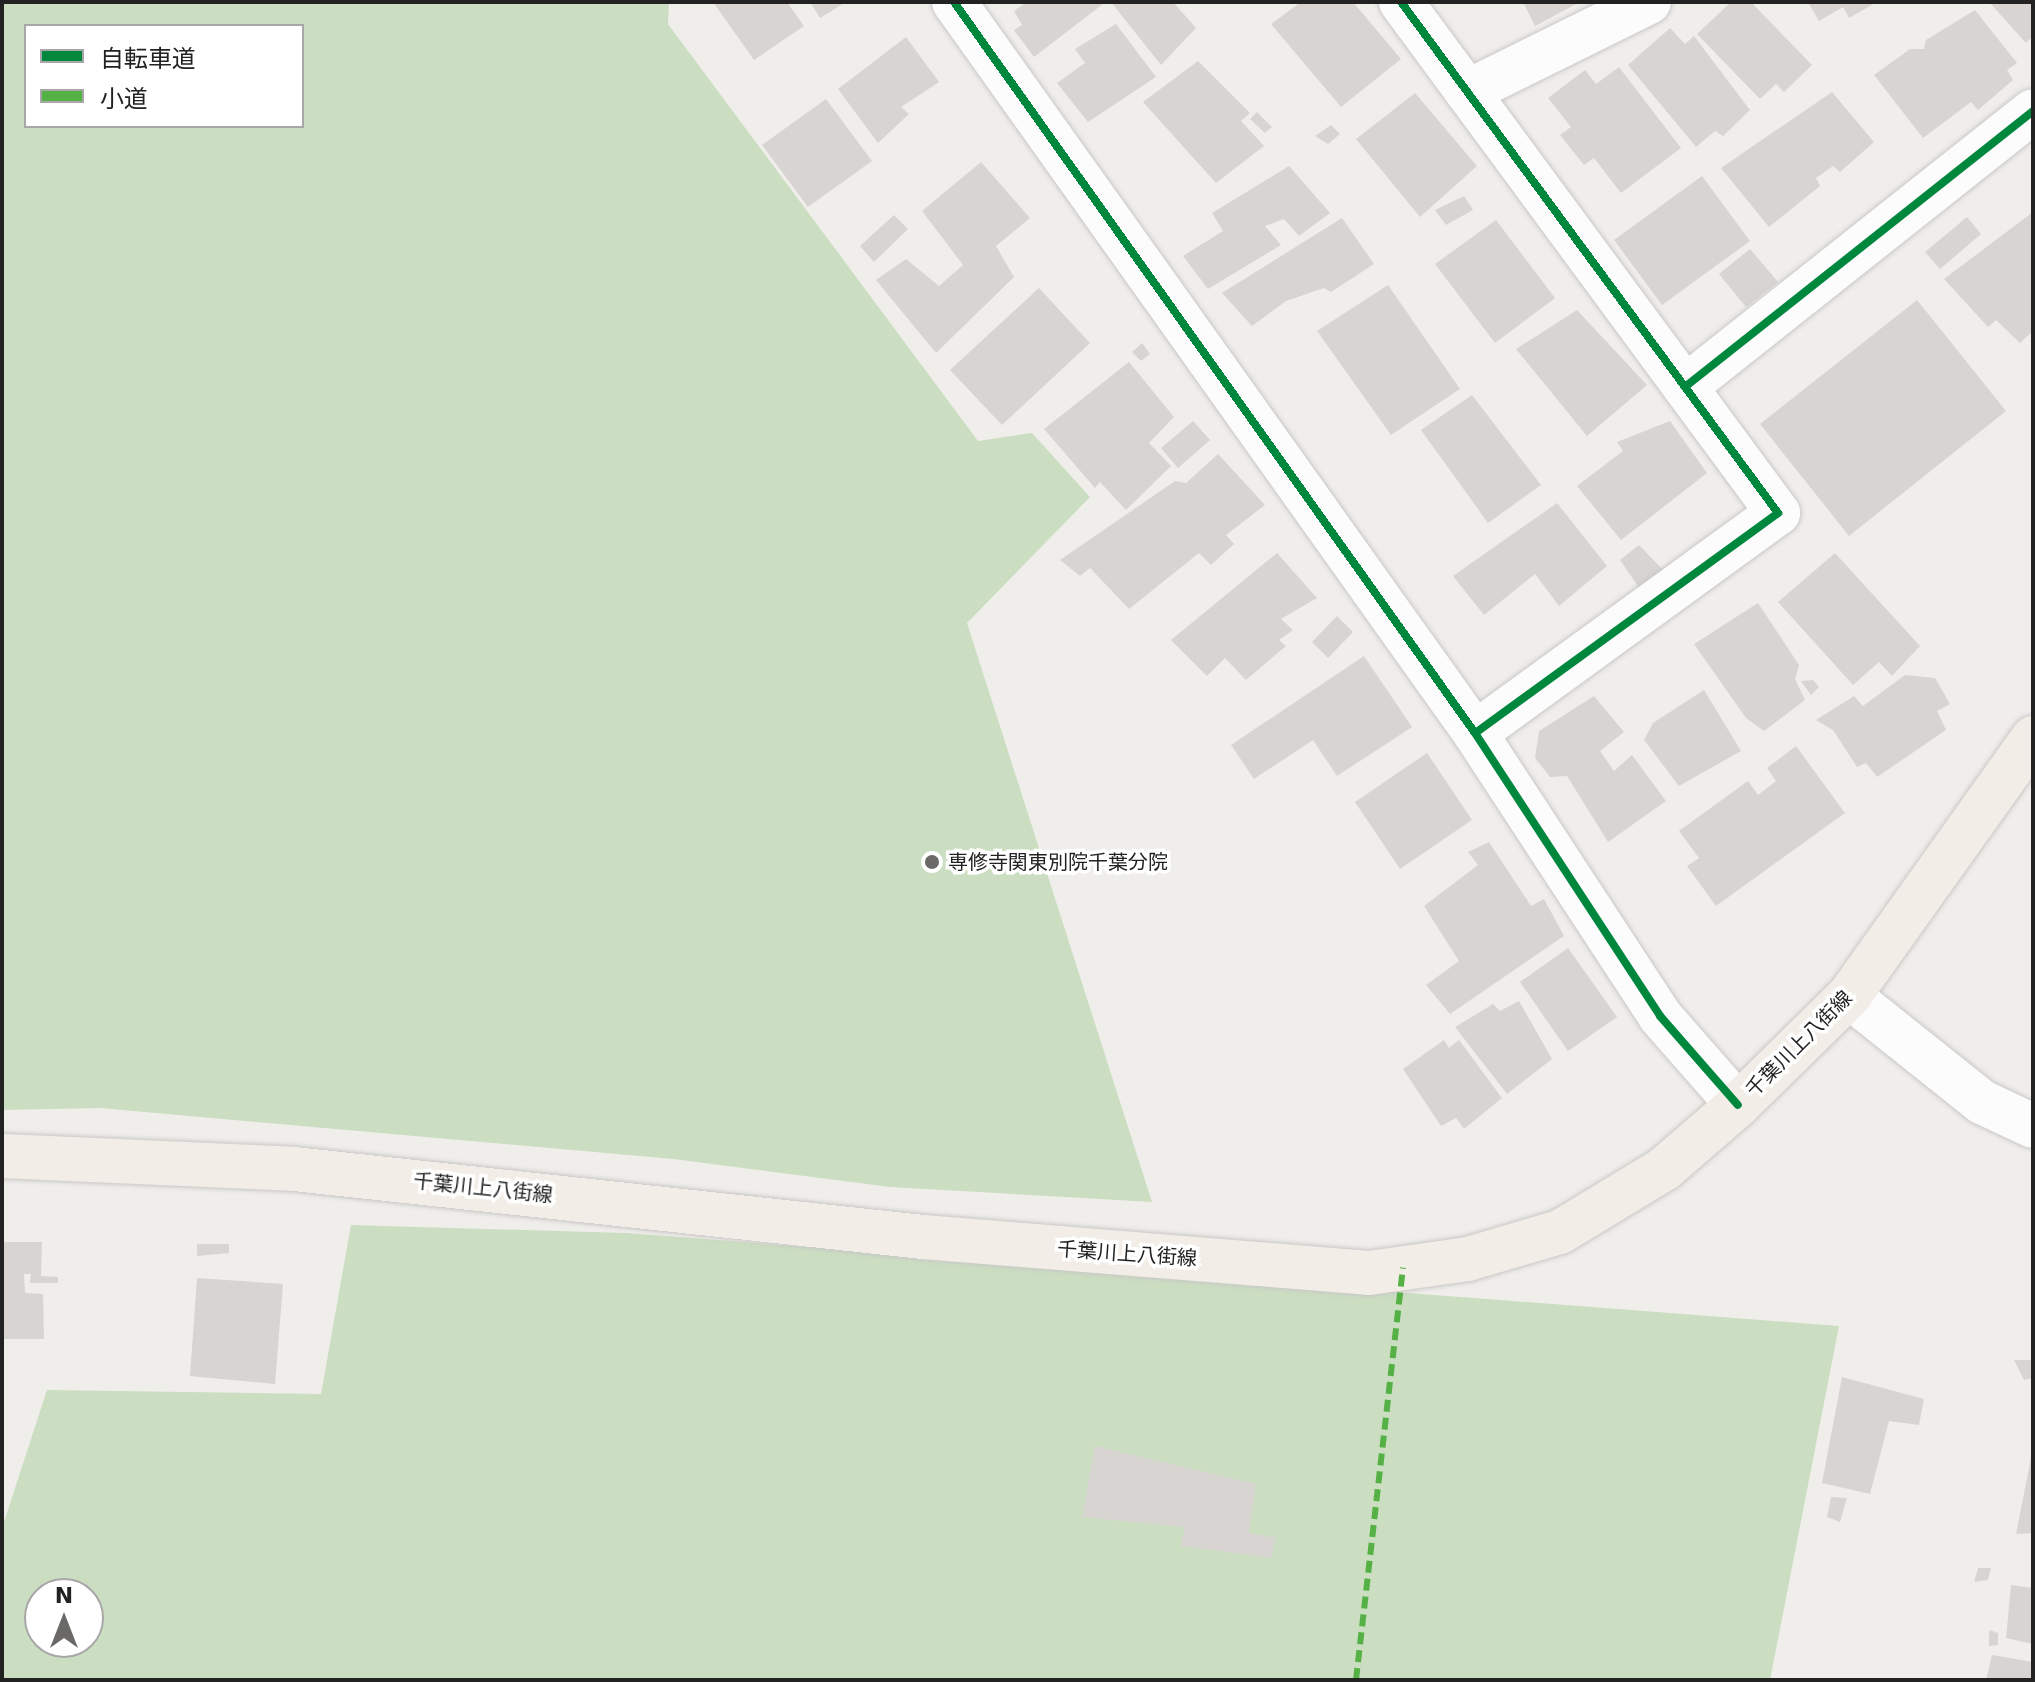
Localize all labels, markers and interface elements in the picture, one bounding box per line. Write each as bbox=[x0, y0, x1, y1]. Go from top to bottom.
legend bbox=[24, 24, 304, 128]
text: 自転車道 bbox=[100, 45, 196, 73]
text: 小道 bbox=[100, 85, 148, 113]
place label: 専修寺関東別院千葉分院 bbox=[948, 850, 1168, 874]
marker: 専修寺関東別院千葉分院 bbox=[923, 853, 941, 871]
street label: 千葉川上八街線 bbox=[1741, 986, 1857, 1102]
street label: 千葉川上八街線 bbox=[412, 1169, 554, 1207]
street label: 千葉川上八街線 bbox=[1056, 1237, 1198, 1271]
north arrow bbox=[24, 1578, 104, 1658]
text: N bbox=[55, 1583, 73, 1608]

